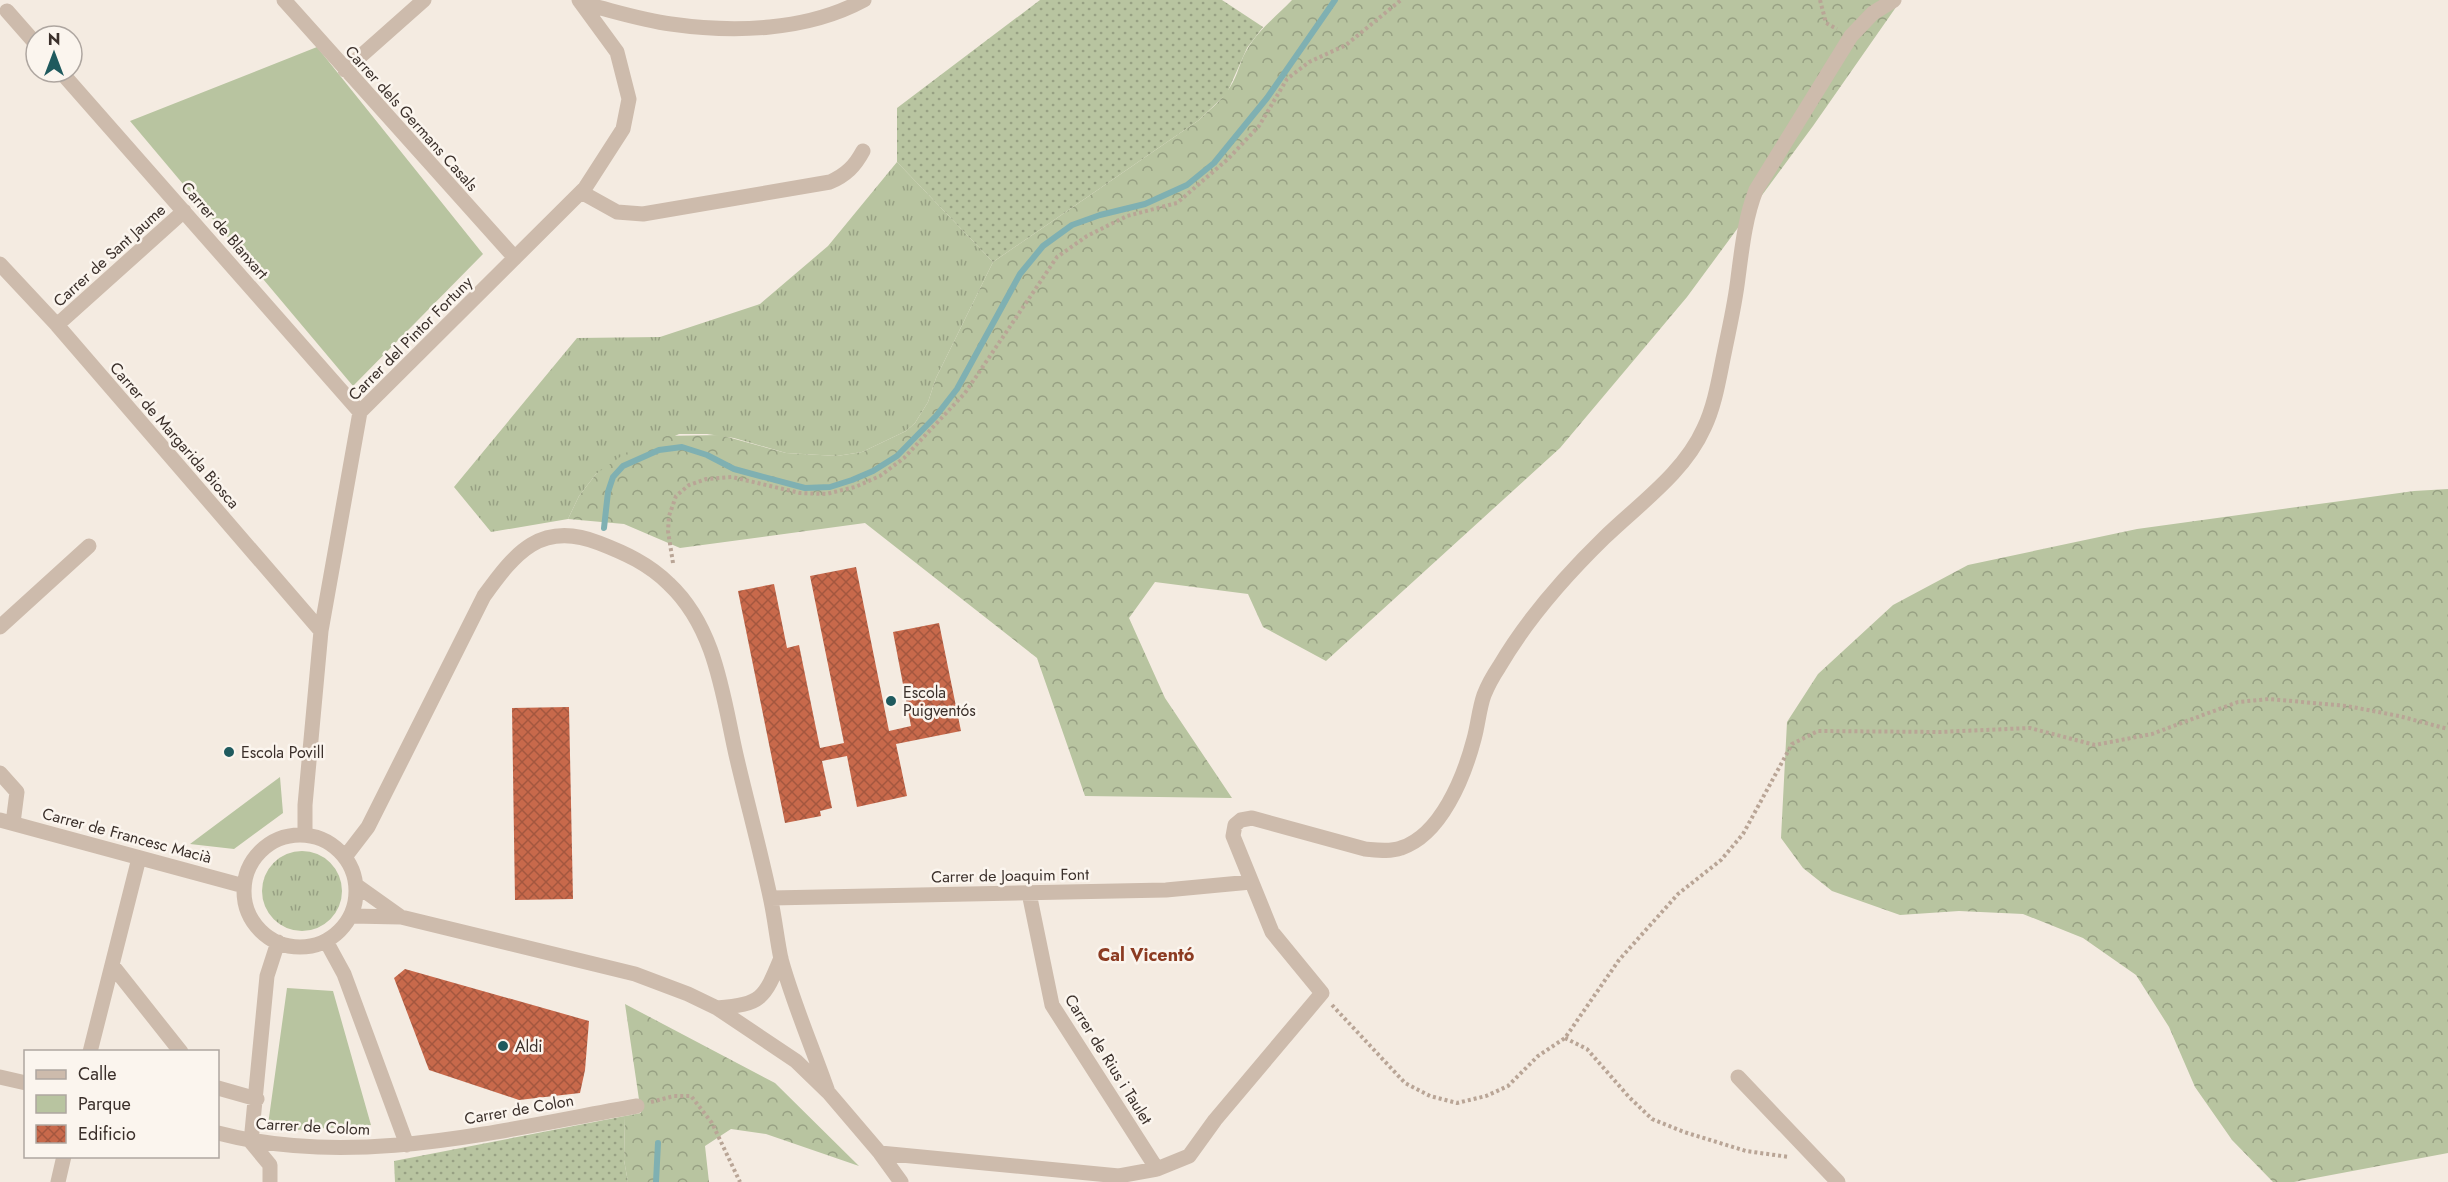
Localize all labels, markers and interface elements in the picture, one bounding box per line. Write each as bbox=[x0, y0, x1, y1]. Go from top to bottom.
north arrow bbox=[24, 24, 84, 84]
text: N bbox=[48, 28, 60, 51]
street label: Carrer dels Germans Casals bbox=[340, 40, 483, 196]
street label: Carrer de Blanxart bbox=[176, 177, 274, 284]
street label: Carrer de Sant Jaume bbox=[48, 199, 171, 312]
street label: Carrer del Pintor Fortuny bbox=[343, 270, 478, 406]
street label: Carrer de Margarida Biosca bbox=[104, 357, 245, 514]
place label: Escola Puigventós bbox=[903, 681, 976, 722]
marker: Escola Puigventós bbox=[884, 694, 898, 708]
place label: Escola Povill bbox=[241, 741, 324, 764]
marker: Escola Povill bbox=[222, 745, 236, 759]
street label: Carrer de Francesc Macià bbox=[40, 802, 214, 869]
street label: Carrer de Joaquim Font bbox=[931, 863, 1089, 888]
district label: Cal Vicentó bbox=[1098, 942, 1195, 968]
street label: Carrer de Rius i Taulet bbox=[1059, 990, 1158, 1129]
place label: Aldi bbox=[515, 1035, 543, 1058]
marker: Aldi bbox=[496, 1039, 510, 1053]
legend bbox=[24, 1050, 219, 1158]
text: Calle bbox=[78, 1061, 117, 1087]
street label: Carrer de Colon bbox=[463, 1089, 576, 1130]
text: Parque bbox=[78, 1091, 131, 1117]
street label: Carrer de Colom bbox=[255, 1112, 371, 1141]
text: Edificio bbox=[78, 1121, 136, 1147]

